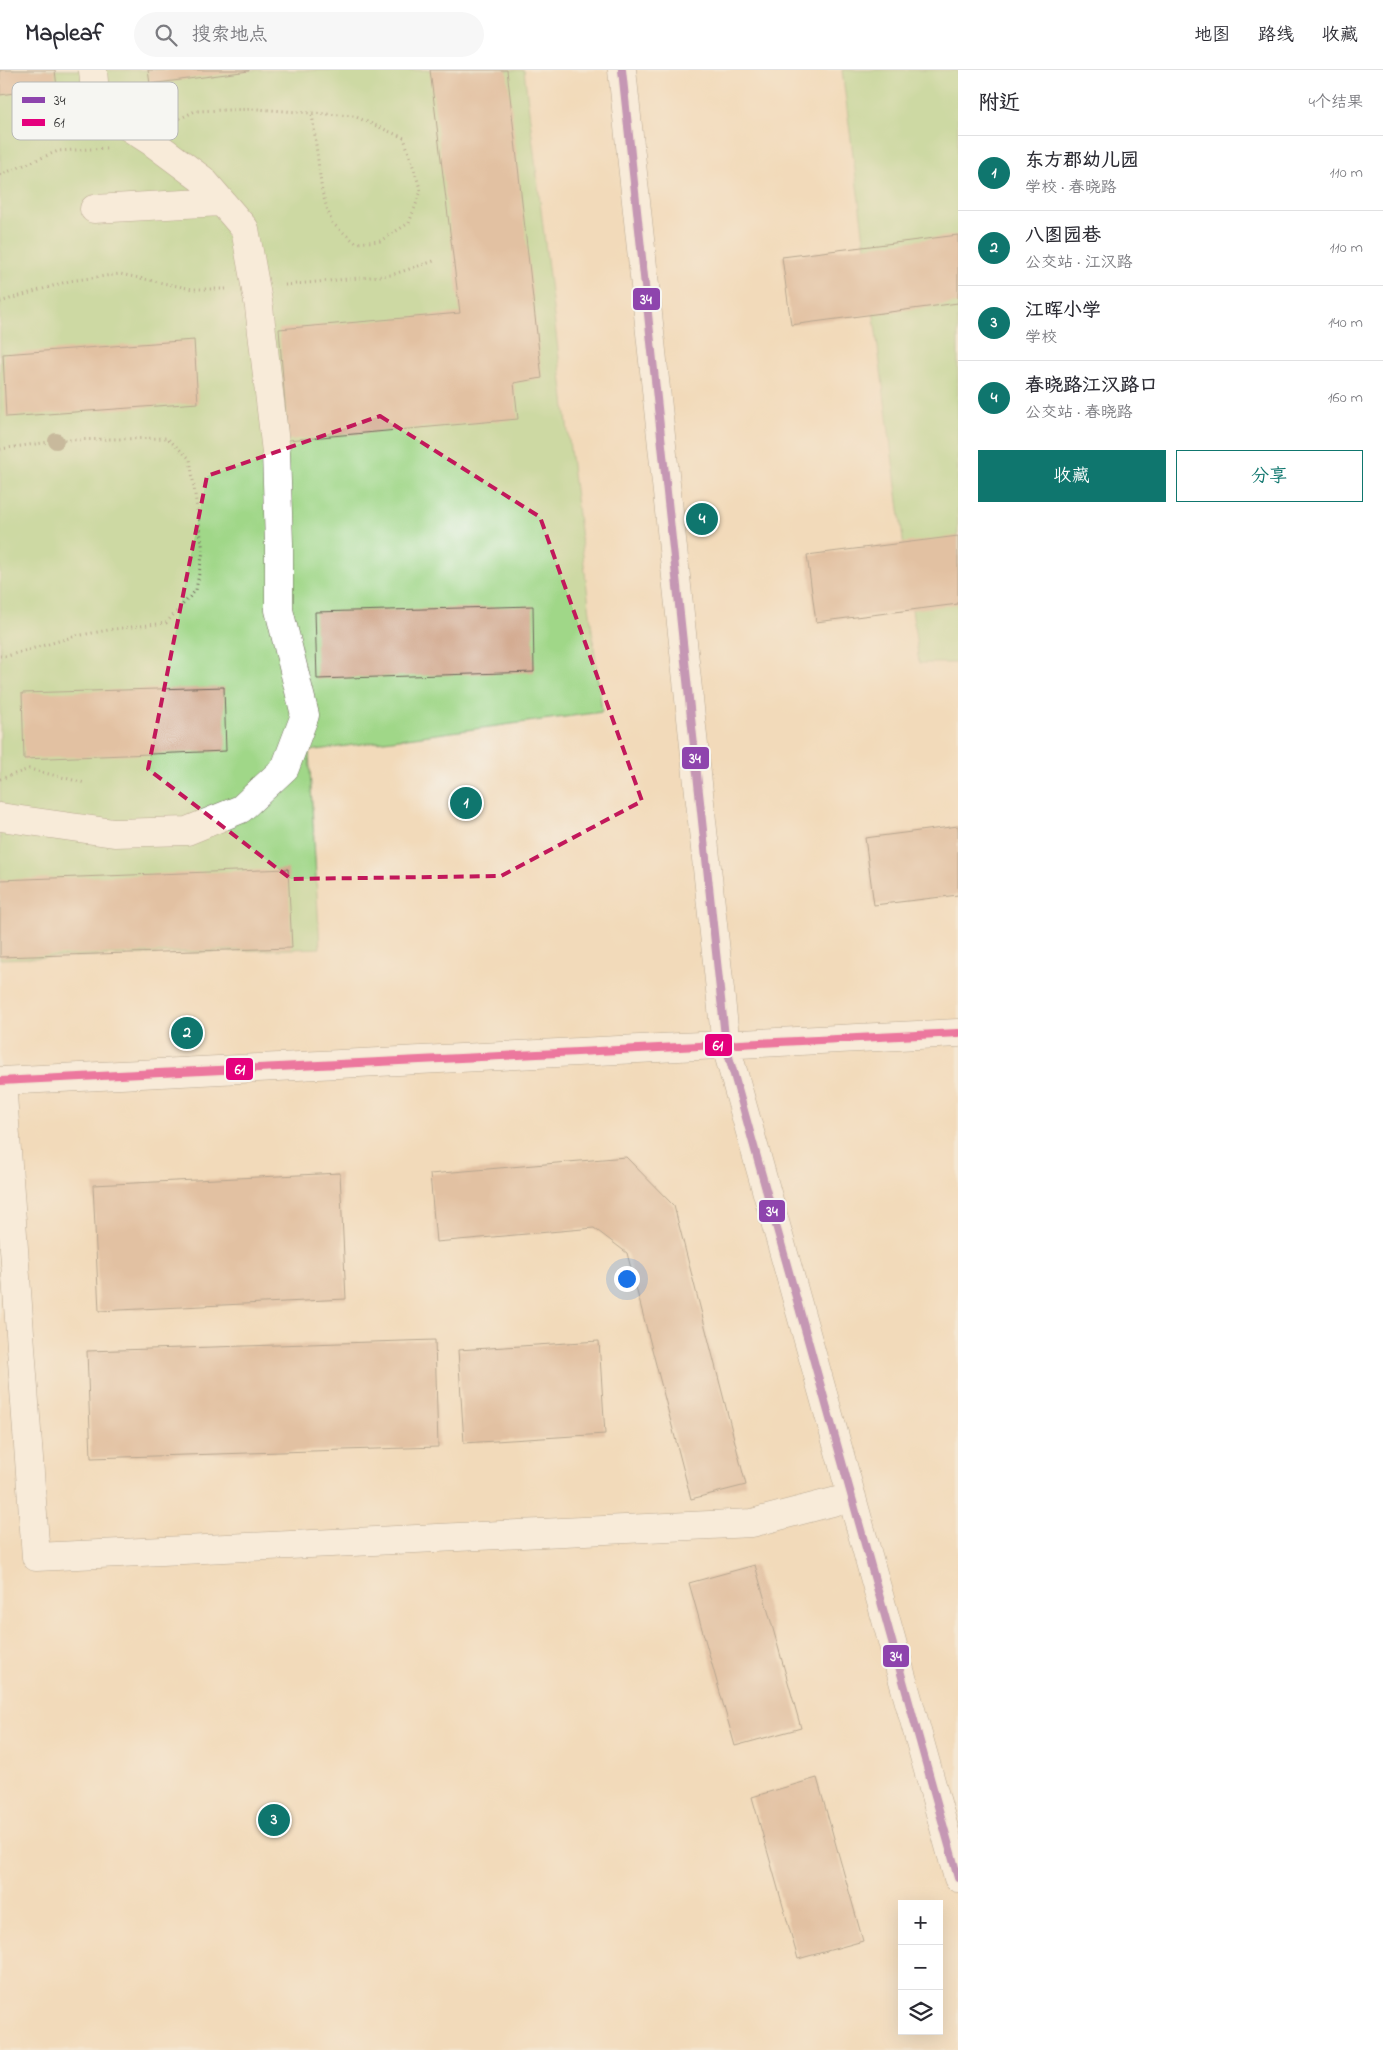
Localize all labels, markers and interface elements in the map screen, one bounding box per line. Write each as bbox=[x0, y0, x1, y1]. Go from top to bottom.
search box bbox=[134, 12, 484, 57]
text: Mapleaf bbox=[25, 17, 104, 52]
icon: search bbox=[152, 21, 180, 49]
text: 搜索地点 bbox=[192, 22, 268, 49]
text: 地图 bbox=[1194, 23, 1230, 49]
text: 路线 bbox=[1258, 23, 1294, 49]
text: 收藏 bbox=[1322, 23, 1358, 49]
legend bbox=[12, 82, 178, 140]
text: 附近 bbox=[978, 89, 1020, 119]
text: 34 bbox=[54, 91, 66, 112]
text: 4个结果 bbox=[1308, 91, 1363, 115]
text: 61 bbox=[54, 113, 65, 134]
text: 东方郡幼儿园 bbox=[1025, 148, 1139, 175]
text: 1 bbox=[991, 161, 997, 185]
text: 110 m bbox=[1329, 161, 1363, 185]
text: 学校 · 春晓路 bbox=[1025, 176, 1116, 200]
text: 八图园巷 bbox=[1025, 223, 1101, 250]
text: 2 bbox=[990, 236, 998, 260]
text: 110 m bbox=[1329, 236, 1363, 260]
text: 公交站 · 江汉路 bbox=[1025, 251, 1132, 275]
line badge: 34 bbox=[632, 287, 661, 311]
text: 34 bbox=[639, 290, 652, 311]
text: 江晖小学 bbox=[1025, 298, 1101, 325]
text: 3 bbox=[991, 311, 997, 335]
text: 140 m bbox=[1328, 311, 1363, 335]
text: 学校 bbox=[1025, 326, 1057, 350]
text: 春晓路江汉路口 bbox=[1025, 373, 1158, 400]
text: 4 bbox=[991, 386, 997, 410]
text: 160 m bbox=[1328, 386, 1363, 410]
text: 公交站 · 春晓路 bbox=[1025, 401, 1132, 425]
button: 收藏 bbox=[978, 450, 1166, 502]
button: 分享 bbox=[1176, 450, 1363, 502]
pin: 4 bbox=[686, 500, 718, 538]
line badge: 34 bbox=[681, 746, 710, 770]
text: 34 bbox=[688, 749, 701, 770]
pin: 1 bbox=[450, 784, 482, 822]
pin: 2 bbox=[171, 1014, 203, 1052]
line badge: 61 bbox=[704, 1033, 733, 1057]
text: 61 bbox=[712, 1036, 724, 1057]
line badge: 61 bbox=[225, 1057, 254, 1081]
text: 61 bbox=[234, 1060, 246, 1081]
line badge: 34 bbox=[758, 1199, 786, 1223]
text: 34 bbox=[765, 1202, 778, 1223]
your location bbox=[614, 1266, 640, 1292]
line badge: 34 bbox=[882, 1644, 910, 1668]
text: 34 bbox=[889, 1647, 902, 1668]
pin: 3 bbox=[258, 1801, 290, 1839]
map controls bbox=[898, 1900, 943, 2035]
button: + bbox=[898, 1900, 943, 1945]
button: − bbox=[898, 1945, 943, 1990]
button: layers bbox=[898, 1990, 943, 2035]

